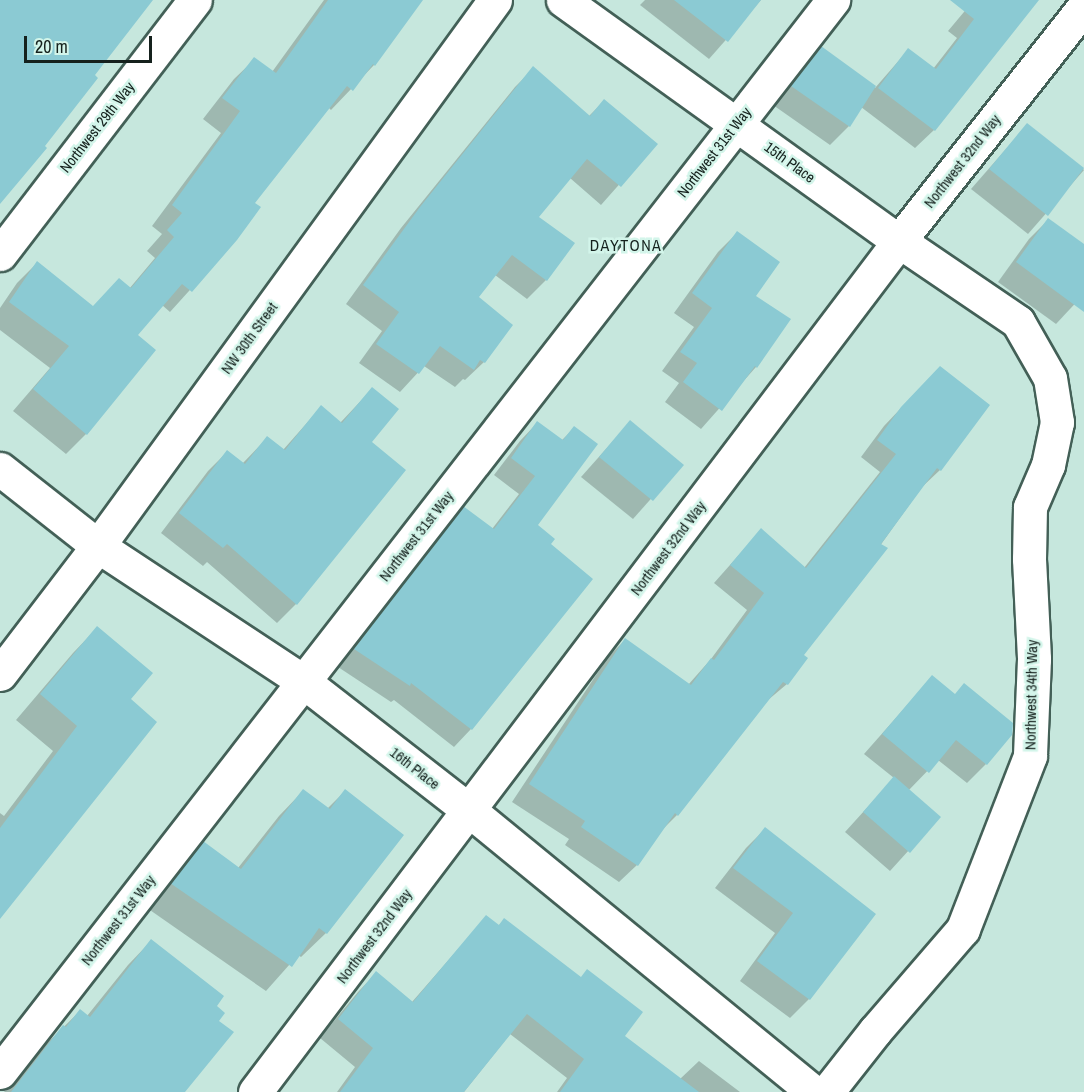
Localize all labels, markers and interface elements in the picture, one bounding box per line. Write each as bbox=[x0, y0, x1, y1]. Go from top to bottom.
scale bar bbox=[27, 24, 154, 62]
text: 20 m bbox=[35, 34, 68, 59]
street label: Northwest 29th Way bbox=[56, 78, 138, 176]
street label: Northwest 31st Way bbox=[673, 103, 755, 201]
street label: Northwest 32nd Way bbox=[920, 111, 1004, 211]
street label: 15th Place bbox=[761, 138, 819, 186]
district label: DAYTONA bbox=[590, 235, 662, 255]
street label: NW 30th Street bbox=[217, 299, 281, 377]
street label: Northwest 31st Way bbox=[375, 487, 457, 585]
street label: Northwest 32nd Way bbox=[627, 497, 709, 599]
street label: Northwest 34th Way bbox=[1021, 640, 1041, 750]
street label: 16th Place bbox=[387, 743, 443, 793]
street label: Northwest 31st Way bbox=[77, 871, 159, 969]
street label: Northwest 32nd Way bbox=[333, 885, 415, 987]

